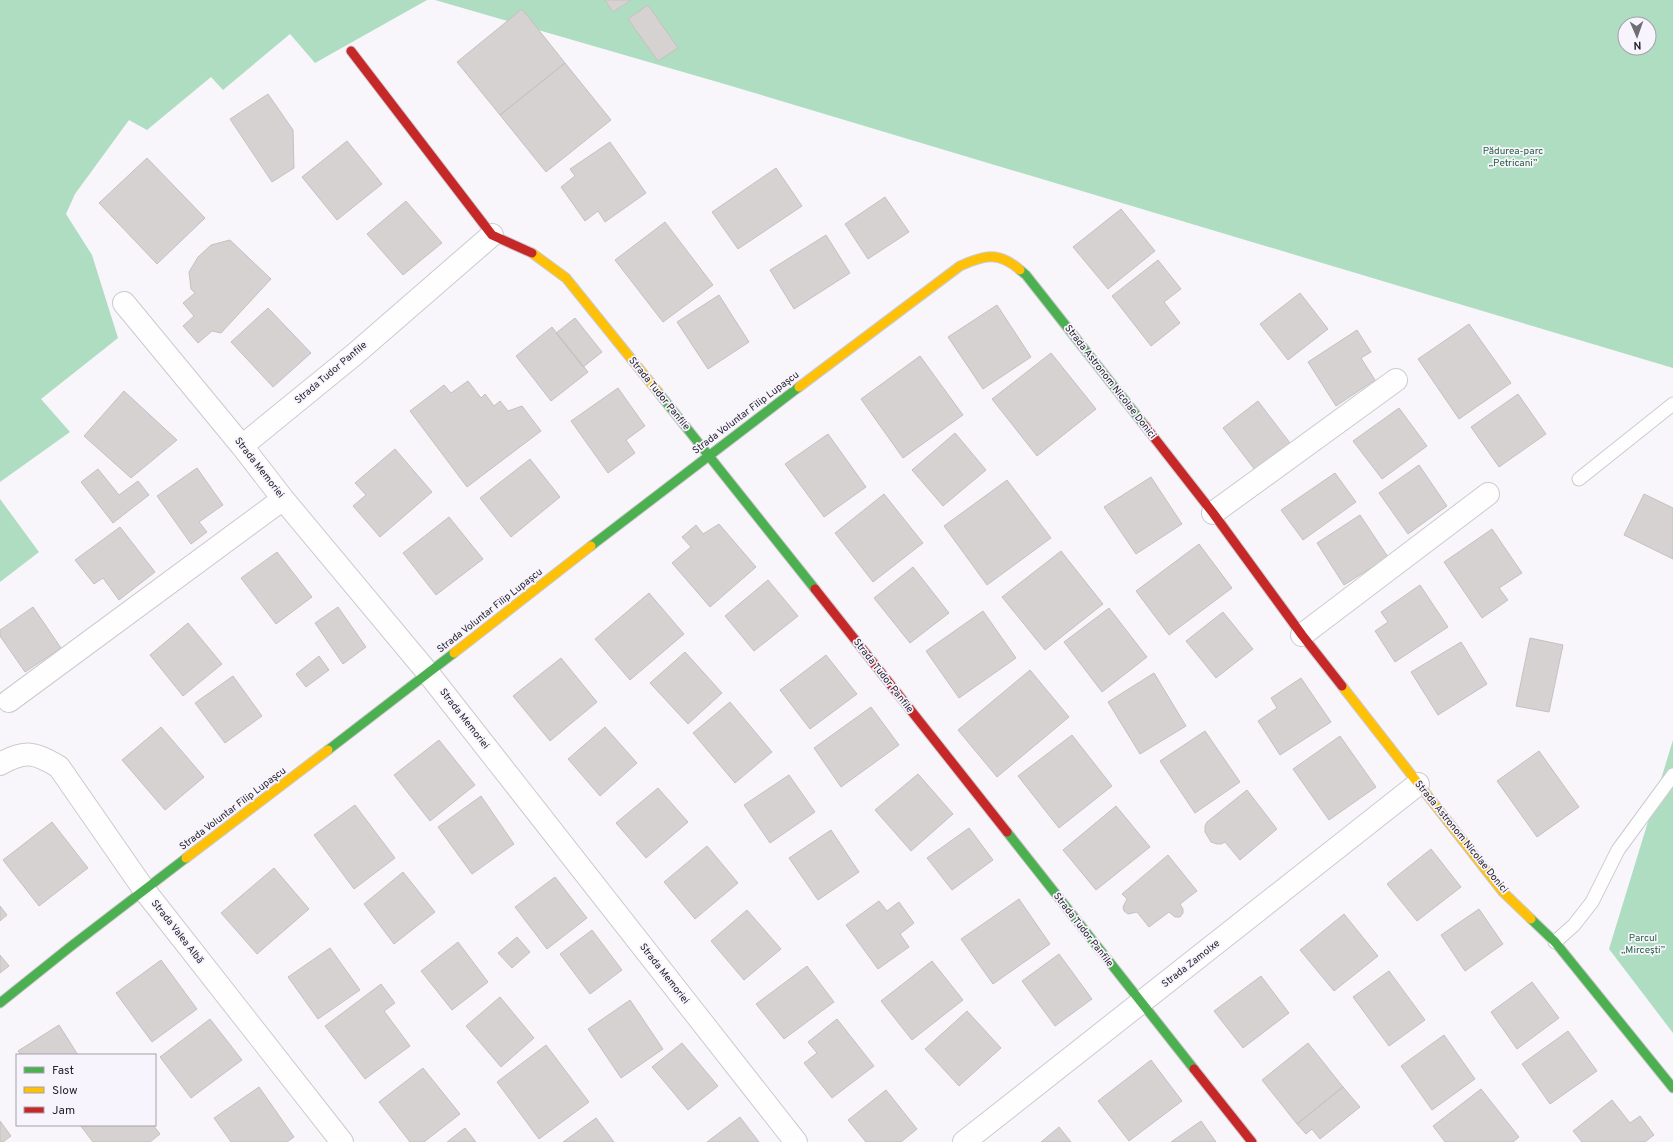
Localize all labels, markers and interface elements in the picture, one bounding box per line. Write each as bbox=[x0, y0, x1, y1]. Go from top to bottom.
north arrow bbox=[1617, 16, 1657, 56]
text: N bbox=[1633, 38, 1642, 52]
park label: Pădurea-parc „Petricani” bbox=[1483, 145, 1543, 170]
street label: Strada Astronom Nicolae Donici bbox=[1061, 322, 1159, 442]
street label: Strada Tudor Panfile bbox=[292, 339, 370, 407]
street label: Strada Tudor Panfile bbox=[625, 355, 693, 433]
street label: Strada Voluntar Filip Lupașcu bbox=[690, 369, 802, 457]
street label: Strada Memoriei bbox=[231, 435, 287, 501]
street label: Strada Voluntar Filip Lupașcu bbox=[435, 566, 545, 656]
street label: Strada Tudor Panfile bbox=[850, 636, 916, 716]
street label: Strada Memoriei bbox=[436, 686, 492, 752]
street label: Strada Voluntar Filip Lupașcu bbox=[177, 765, 289, 853]
street label: Strada Astronom Nicolae Donici bbox=[1412, 778, 1510, 896]
street label: Strada Tudor Panfile bbox=[1050, 890, 1116, 970]
street label: Strada Valea Albă bbox=[148, 897, 206, 967]
park label: Parcul „Mircești” bbox=[1621, 932, 1665, 957]
street label: Strada Zamolxe bbox=[1159, 937, 1223, 991]
street label: Strada Memoriei bbox=[636, 941, 692, 1007]
legend bbox=[16, 1054, 156, 1126]
text: Fast bbox=[52, 1063, 74, 1079]
text: Slow bbox=[52, 1083, 78, 1099]
text: Jam bbox=[52, 1103, 75, 1119]

